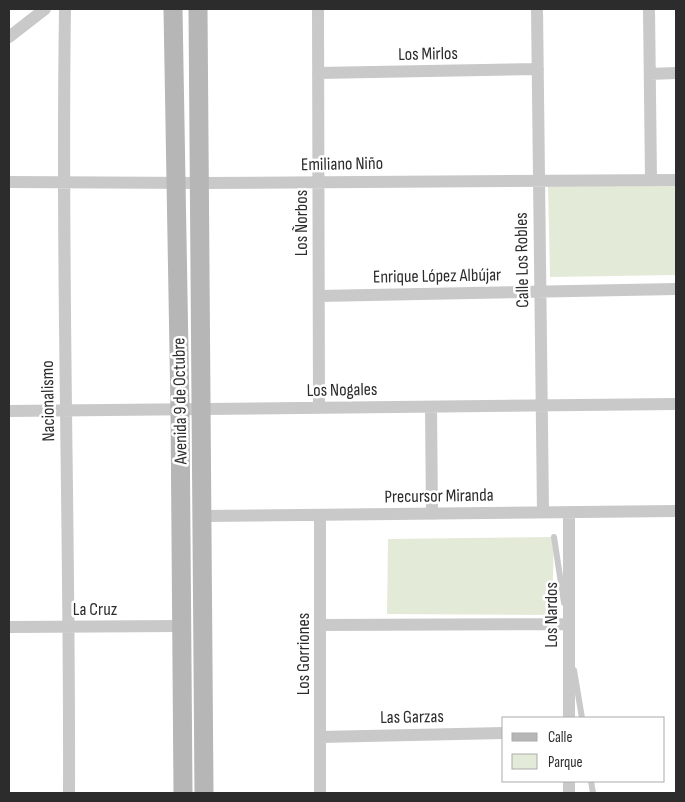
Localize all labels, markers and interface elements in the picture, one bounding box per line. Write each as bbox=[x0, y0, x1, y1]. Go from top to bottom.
street label: Los Mirlos bbox=[398, 43, 458, 65]
street label: Emiliano Niño bbox=[301, 153, 383, 175]
street label: Los Ñorbos bbox=[291, 190, 312, 256]
street label: Calle Los Robles bbox=[511, 212, 533, 308]
street label: Enrique López Albújar bbox=[373, 264, 501, 288]
street label: Avenida 9 de Octubre bbox=[168, 337, 192, 466]
street label: Nacionalismo bbox=[37, 360, 59, 442]
street label: Los Nogales bbox=[306, 379, 378, 401]
street label: Precursor Miranda bbox=[384, 485, 494, 507]
street label: Los Nardos bbox=[541, 582, 562, 648]
street label: La Cruz bbox=[73, 599, 118, 620]
street label: Los Gorriones bbox=[293, 613, 314, 695]
street label: Las Garzas bbox=[380, 706, 444, 728]
legend bbox=[502, 717, 665, 782]
text: Calle bbox=[548, 728, 572, 747]
text: Parque bbox=[548, 753, 583, 772]

